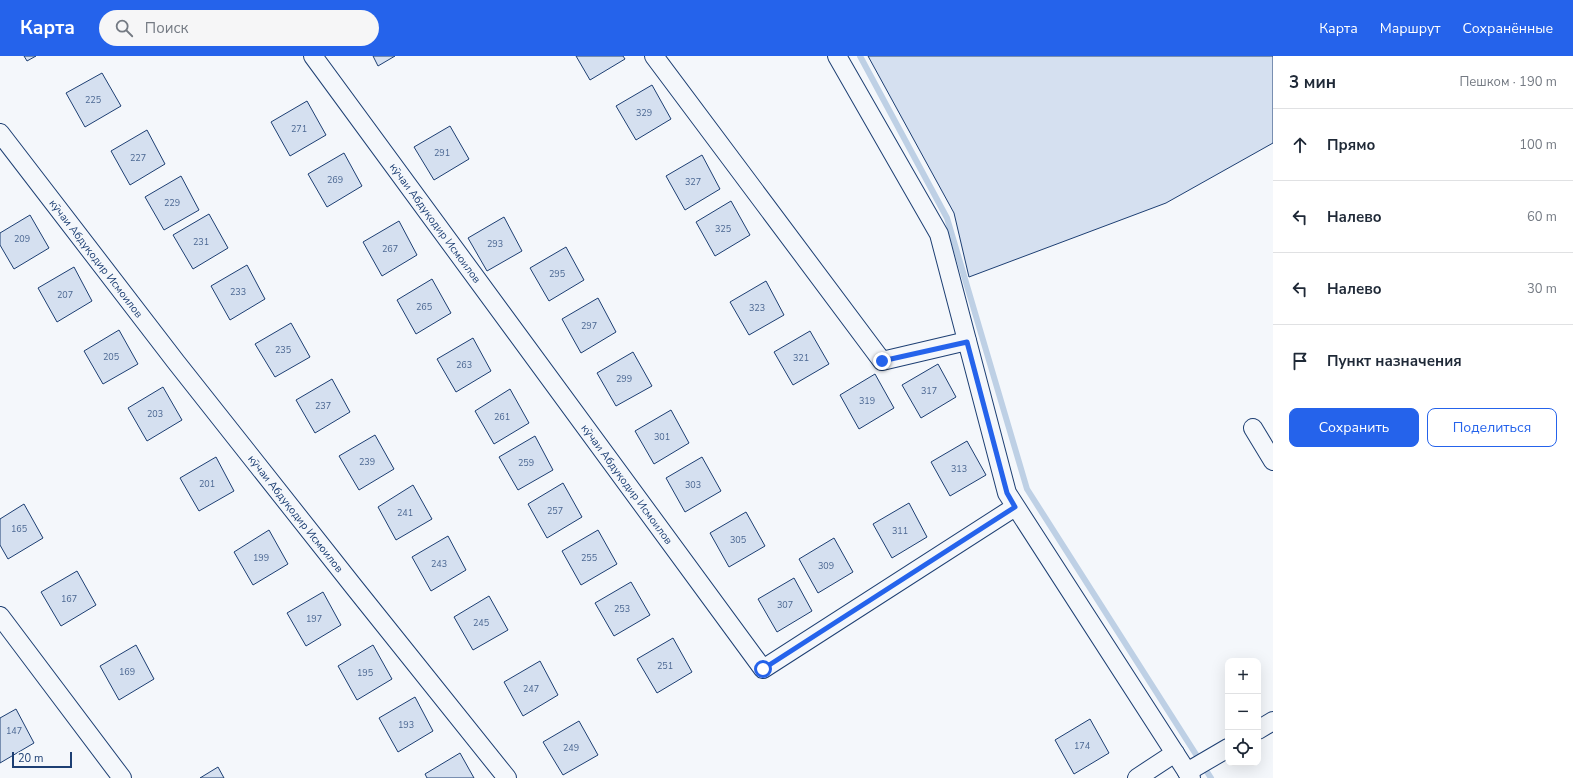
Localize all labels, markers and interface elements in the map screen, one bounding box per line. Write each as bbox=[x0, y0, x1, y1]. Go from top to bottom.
search box bbox=[99, 10, 379, 46]
text: Карта bbox=[20, 15, 75, 41]
icon: search bbox=[113, 17, 135, 39]
text: Поиск bbox=[145, 18, 188, 38]
text: Карта bbox=[1319, 19, 1358, 38]
text: Маршрут bbox=[1380, 19, 1441, 38]
text: Сохранённые bbox=[1463, 19, 1553, 38]
text: 3 мин bbox=[1289, 71, 1336, 94]
text: Пешком · 190 m bbox=[1459, 73, 1557, 91]
house number: 225 bbox=[85, 94, 101, 106]
house number: 329 bbox=[636, 107, 652, 119]
house number: 271 bbox=[291, 123, 307, 135]
icon: ahead bbox=[1289, 134, 1311, 156]
text: Прямо bbox=[1327, 135, 1375, 155]
text: 100 m bbox=[1519, 136, 1557, 154]
house number: 291 bbox=[434, 147, 450, 159]
house number: 227 bbox=[130, 152, 146, 164]
street label: кӯчаи Абдуқодир Исмоилов bbox=[386, 160, 485, 286]
house number: 269 bbox=[327, 174, 343, 186]
house number: 327 bbox=[685, 176, 701, 188]
street label: кӯчаи Абдуқодир Исмоилов bbox=[46, 196, 147, 321]
house number: 229 bbox=[164, 197, 180, 209]
icon: left bbox=[1289, 206, 1311, 228]
text: Налево bbox=[1327, 207, 1382, 227]
text: 60 m bbox=[1527, 208, 1557, 226]
house number: 325 bbox=[715, 223, 731, 235]
house number: 209 bbox=[14, 233, 30, 245]
house number: 231 bbox=[193, 236, 209, 248]
house number: 293 bbox=[487, 238, 503, 250]
house number: 267 bbox=[382, 243, 398, 255]
house number: 295 bbox=[549, 268, 565, 280]
icon: left bbox=[1289, 278, 1311, 300]
text: Налево bbox=[1327, 279, 1382, 299]
text: 30 m bbox=[1527, 280, 1557, 298]
house number: 233 bbox=[230, 286, 246, 298]
house number: 207 bbox=[57, 289, 73, 301]
house number: 265 bbox=[416, 301, 432, 313]
house number: 323 bbox=[749, 302, 765, 314]
house number: 297 bbox=[581, 320, 597, 332]
house number: 235 bbox=[275, 344, 291, 356]
icon: arrive bbox=[1289, 350, 1311, 372]
house number: 205 bbox=[103, 351, 119, 363]
text: Пункт назначения bbox=[1327, 351, 1462, 371]
house number: 321 bbox=[793, 352, 809, 364]
route end bbox=[873, 352, 891, 370]
house number: 263 bbox=[456, 359, 472, 371]
house number: 299 bbox=[616, 373, 632, 385]
house number: 317 bbox=[921, 385, 937, 397]
house number: 319 bbox=[859, 395, 875, 407]
house number: 237 bbox=[315, 400, 331, 412]
house number: 203 bbox=[147, 408, 163, 420]
button: Сохранить bbox=[1289, 408, 1419, 447]
button: Поделиться bbox=[1427, 408, 1557, 447]
house number: 261 bbox=[494, 411, 510, 423]
street label: кӯчаи Абдуқодир Исмоилов bbox=[578, 421, 676, 547]
house number: 301 bbox=[654, 431, 670, 443]
street label: кӯчаи Абдуқодир Исмоилов bbox=[245, 452, 347, 575]
house number: 239 bbox=[359, 456, 375, 468]
house number: 259 bbox=[518, 457, 534, 469]
house number: 313 bbox=[951, 463, 967, 475]
house number: 201 bbox=[199, 478, 215, 490]
house number: 303 bbox=[685, 479, 701, 491]
house number: 257 bbox=[547, 505, 563, 517]
house number: 241 bbox=[397, 507, 413, 519]
house number: 165 bbox=[11, 523, 27, 535]
house number: 311 bbox=[892, 525, 908, 537]
house number: 305 bbox=[730, 534, 746, 546]
house number: 199 bbox=[253, 552, 269, 564]
house number: 255 bbox=[581, 552, 597, 564]
house number: 243 bbox=[431, 558, 447, 570]
house number: 309 bbox=[818, 560, 834, 572]
house number: 167 bbox=[61, 593, 77, 605]
house number: 307 bbox=[777, 599, 793, 611]
house number: 253 bbox=[614, 603, 630, 615]
house number: 197 bbox=[306, 613, 322, 625]
house number: 245 bbox=[473, 617, 489, 629]
map controls bbox=[1225, 658, 1261, 766]
button: + bbox=[1225, 658, 1261, 694]
house number: 251 bbox=[657, 660, 673, 672]
route start bbox=[754, 660, 772, 678]
house number: 169 bbox=[119, 666, 135, 678]
house number: 195 bbox=[357, 667, 373, 679]
house number: 247 bbox=[523, 683, 539, 695]
button: − bbox=[1225, 694, 1261, 730]
house number: 193 bbox=[398, 719, 414, 731]
house number: 147 bbox=[6, 725, 22, 737]
button: locate bbox=[1225, 730, 1261, 766]
house number: 174 bbox=[1074, 740, 1091, 752]
house number: 249 bbox=[563, 742, 579, 754]
scale bar bbox=[12, 750, 72, 769]
text: 20 m bbox=[18, 751, 43, 766]

